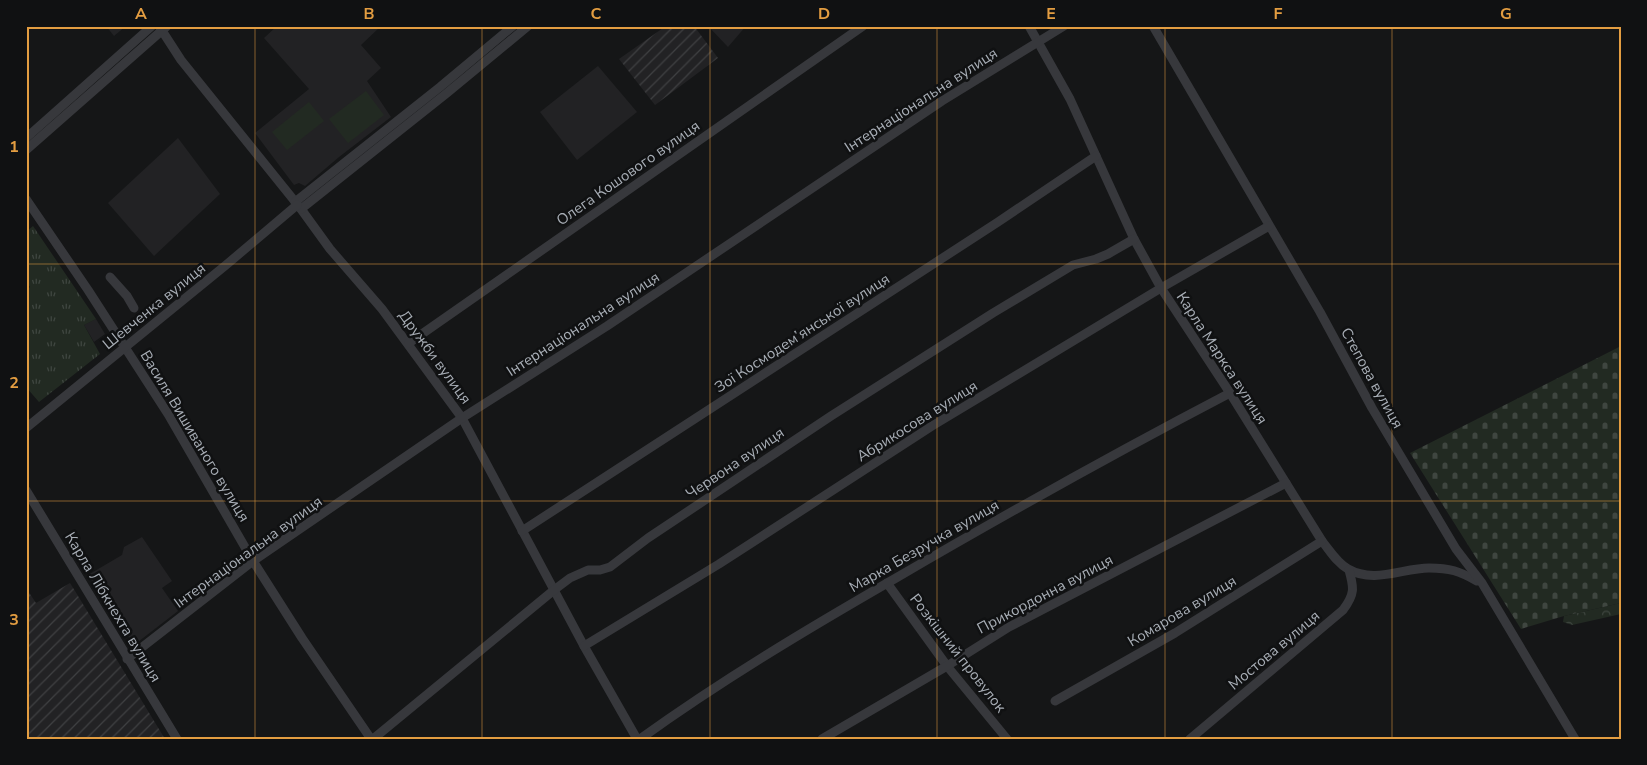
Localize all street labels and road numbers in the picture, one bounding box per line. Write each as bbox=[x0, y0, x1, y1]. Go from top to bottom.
street label: Інтернаціональна вулиця bbox=[841, 43, 1001, 157]
street label: Олега Кошового вулиця bbox=[552, 116, 704, 230]
street label: Шевченка вулиця bbox=[98, 258, 210, 354]
street label: Інтернаціональна вулиця bbox=[503, 267, 663, 381]
street label: Зої Космодем’янської вулиця bbox=[710, 269, 894, 397]
street label: Карла Маркса вулиця bbox=[1172, 288, 1272, 428]
street label: Дружби вулиця bbox=[394, 306, 476, 408]
street label: Степова вулиця bbox=[1336, 324, 1408, 432]
street label: Василя Вишиваного вулиця bbox=[136, 347, 254, 525]
street label: Абрикосова вулиця bbox=[853, 376, 981, 466]
street label: Червона вулиця bbox=[682, 423, 788, 503]
street label: Інтернаціональна вулиця bbox=[170, 491, 326, 613]
street label: Марка Безручка вулиця bbox=[845, 495, 1003, 597]
street label: Карла Лібкнехта вулиця bbox=[60, 528, 166, 686]
street label: Прикордонна вулиця bbox=[974, 550, 1116, 638]
street label: Комарова вулиця bbox=[1124, 571, 1240, 651]
street label: Розкішний провулок bbox=[905, 589, 1011, 717]
street label: Мостова вулиця bbox=[1224, 606, 1324, 694]

